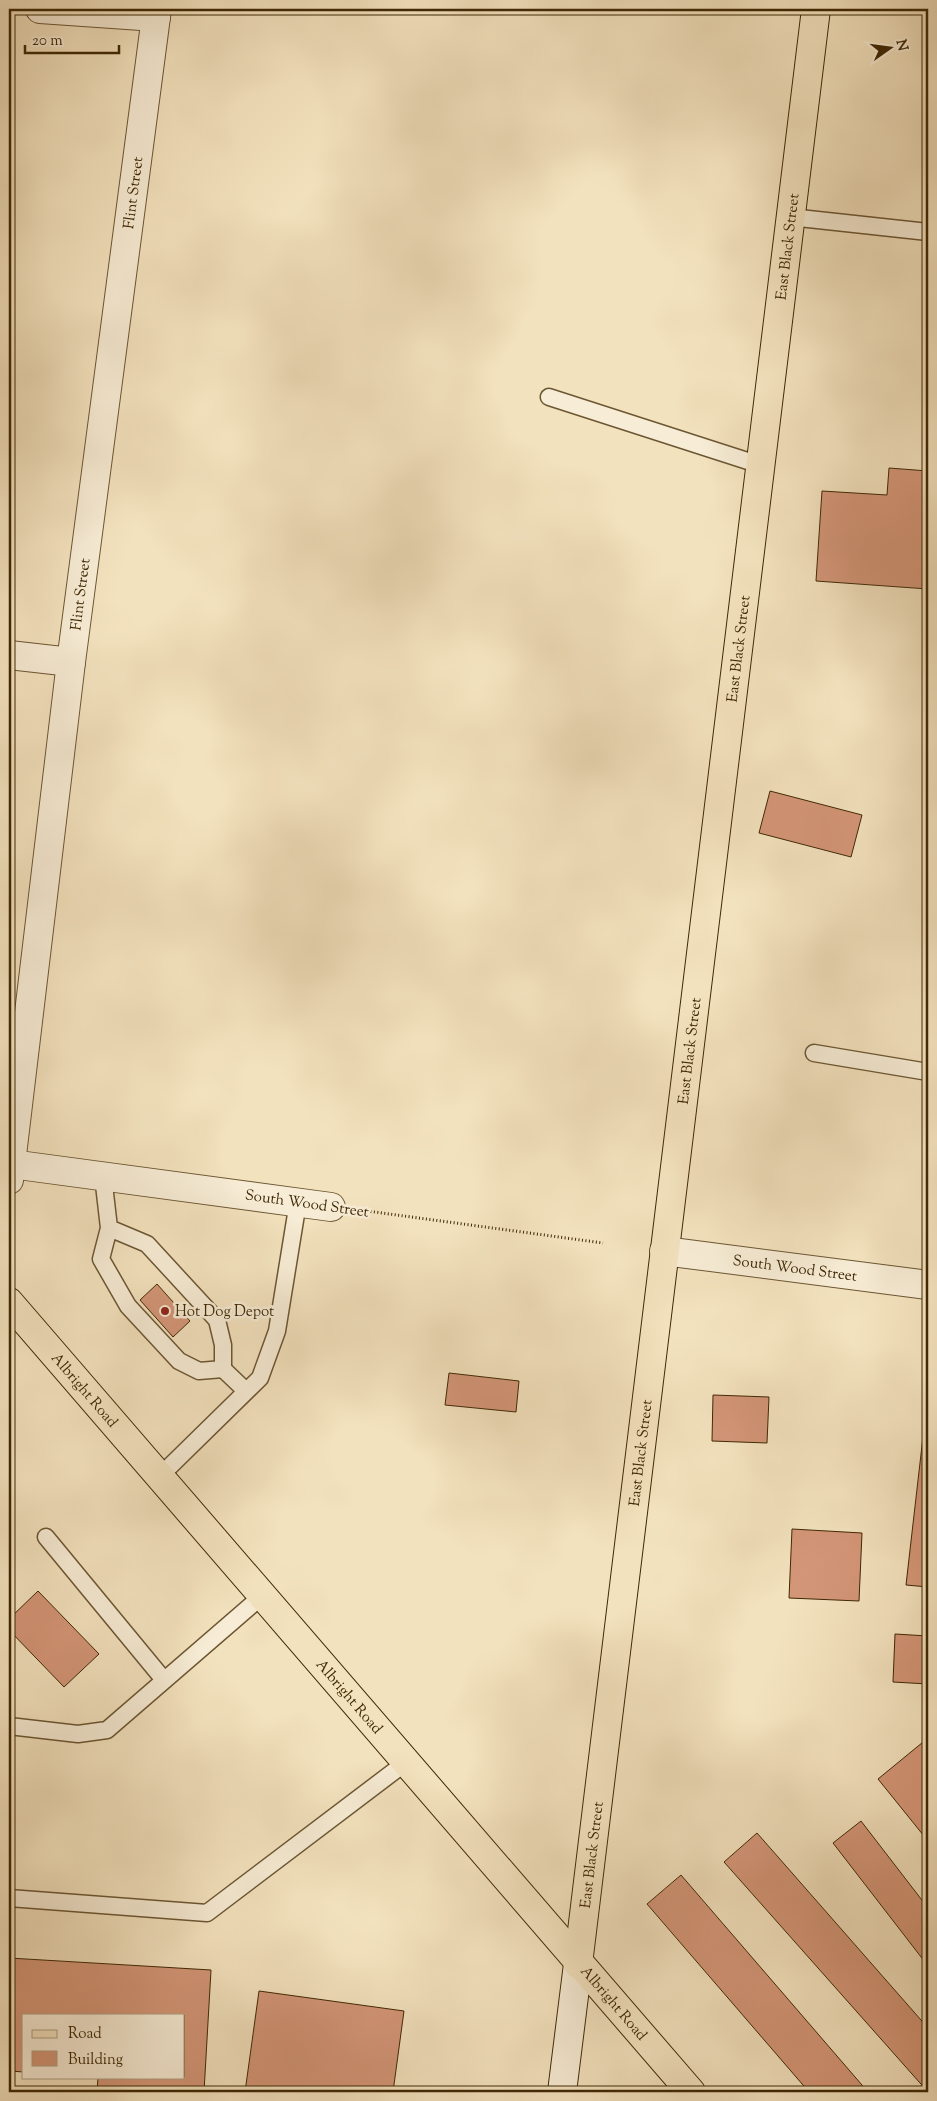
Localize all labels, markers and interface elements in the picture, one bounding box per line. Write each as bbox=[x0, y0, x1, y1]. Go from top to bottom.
scale bar bbox=[25, 22, 119, 54]
north arrow bbox=[864, 22, 914, 72]
text: 20 m bbox=[32, 31, 63, 52]
text: N bbox=[890, 37, 912, 53]
street label: Flint Street bbox=[119, 156, 149, 230]
street label: East Black Street bbox=[772, 192, 805, 301]
street label: Flint Street bbox=[66, 557, 97, 632]
street label: East Black Street bbox=[723, 594, 757, 703]
street label: East Black Street bbox=[674, 996, 708, 1106]
street label: South Wood Street bbox=[243, 1185, 370, 1224]
street label: South Wood Street bbox=[731, 1251, 858, 1288]
place label: Hot Dog Depot bbox=[175, 1302, 274, 1323]
marker: Hot Dog Depot bbox=[159, 1305, 171, 1317]
street label: Albright Road bbox=[45, 1349, 122, 1433]
street label: East Black Street bbox=[625, 1398, 659, 1508]
street label: Albright Road bbox=[310, 1655, 387, 1740]
street label: East Black Street bbox=[576, 1800, 610, 1910]
street label: Albright Road bbox=[575, 1962, 652, 2046]
legend bbox=[22, 2014, 185, 2078]
text: Road bbox=[68, 2024, 102, 2045]
text: Building bbox=[68, 2050, 123, 2071]

